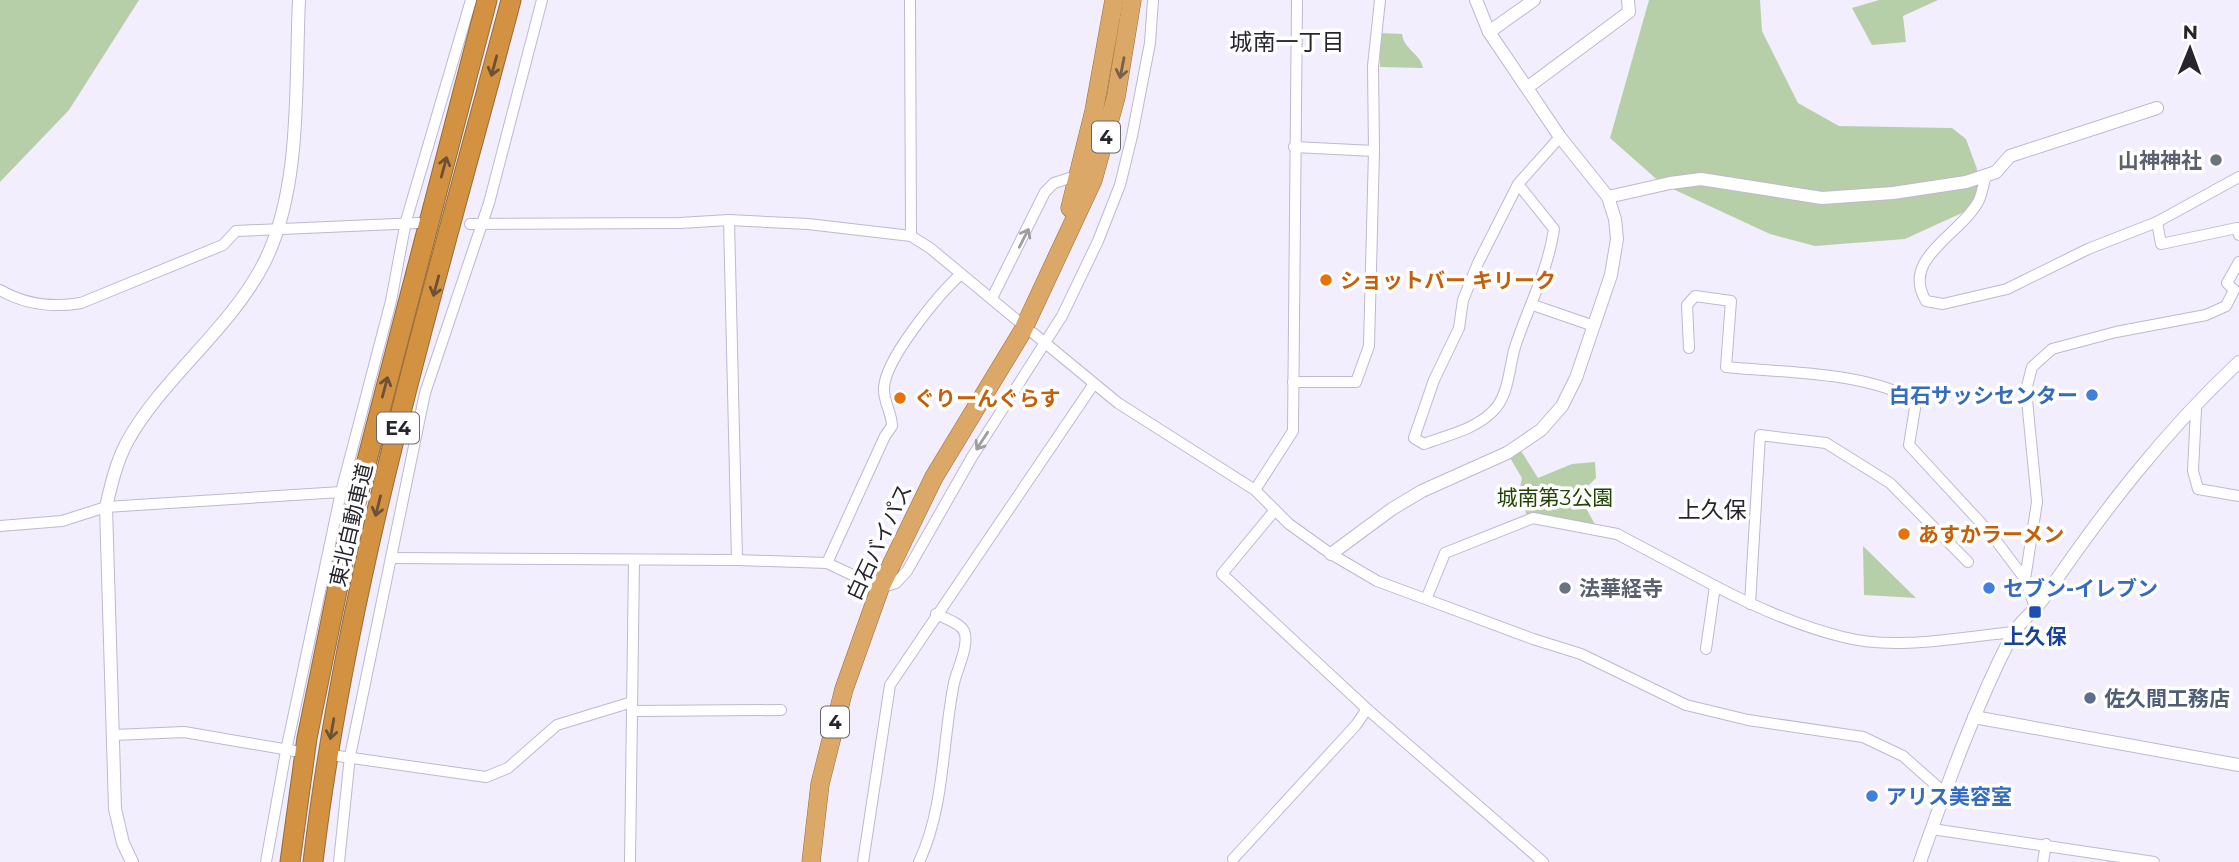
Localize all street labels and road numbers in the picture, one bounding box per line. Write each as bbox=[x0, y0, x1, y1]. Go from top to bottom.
road number: 4 bbox=[1092, 122, 1120, 153]
road number: E4 bbox=[377, 412, 419, 444]
street label: 東北自動車道 bbox=[325, 461, 377, 589]
street label: 白石バイパス bbox=[841, 480, 917, 604]
road number: 4 bbox=[821, 706, 849, 737]

